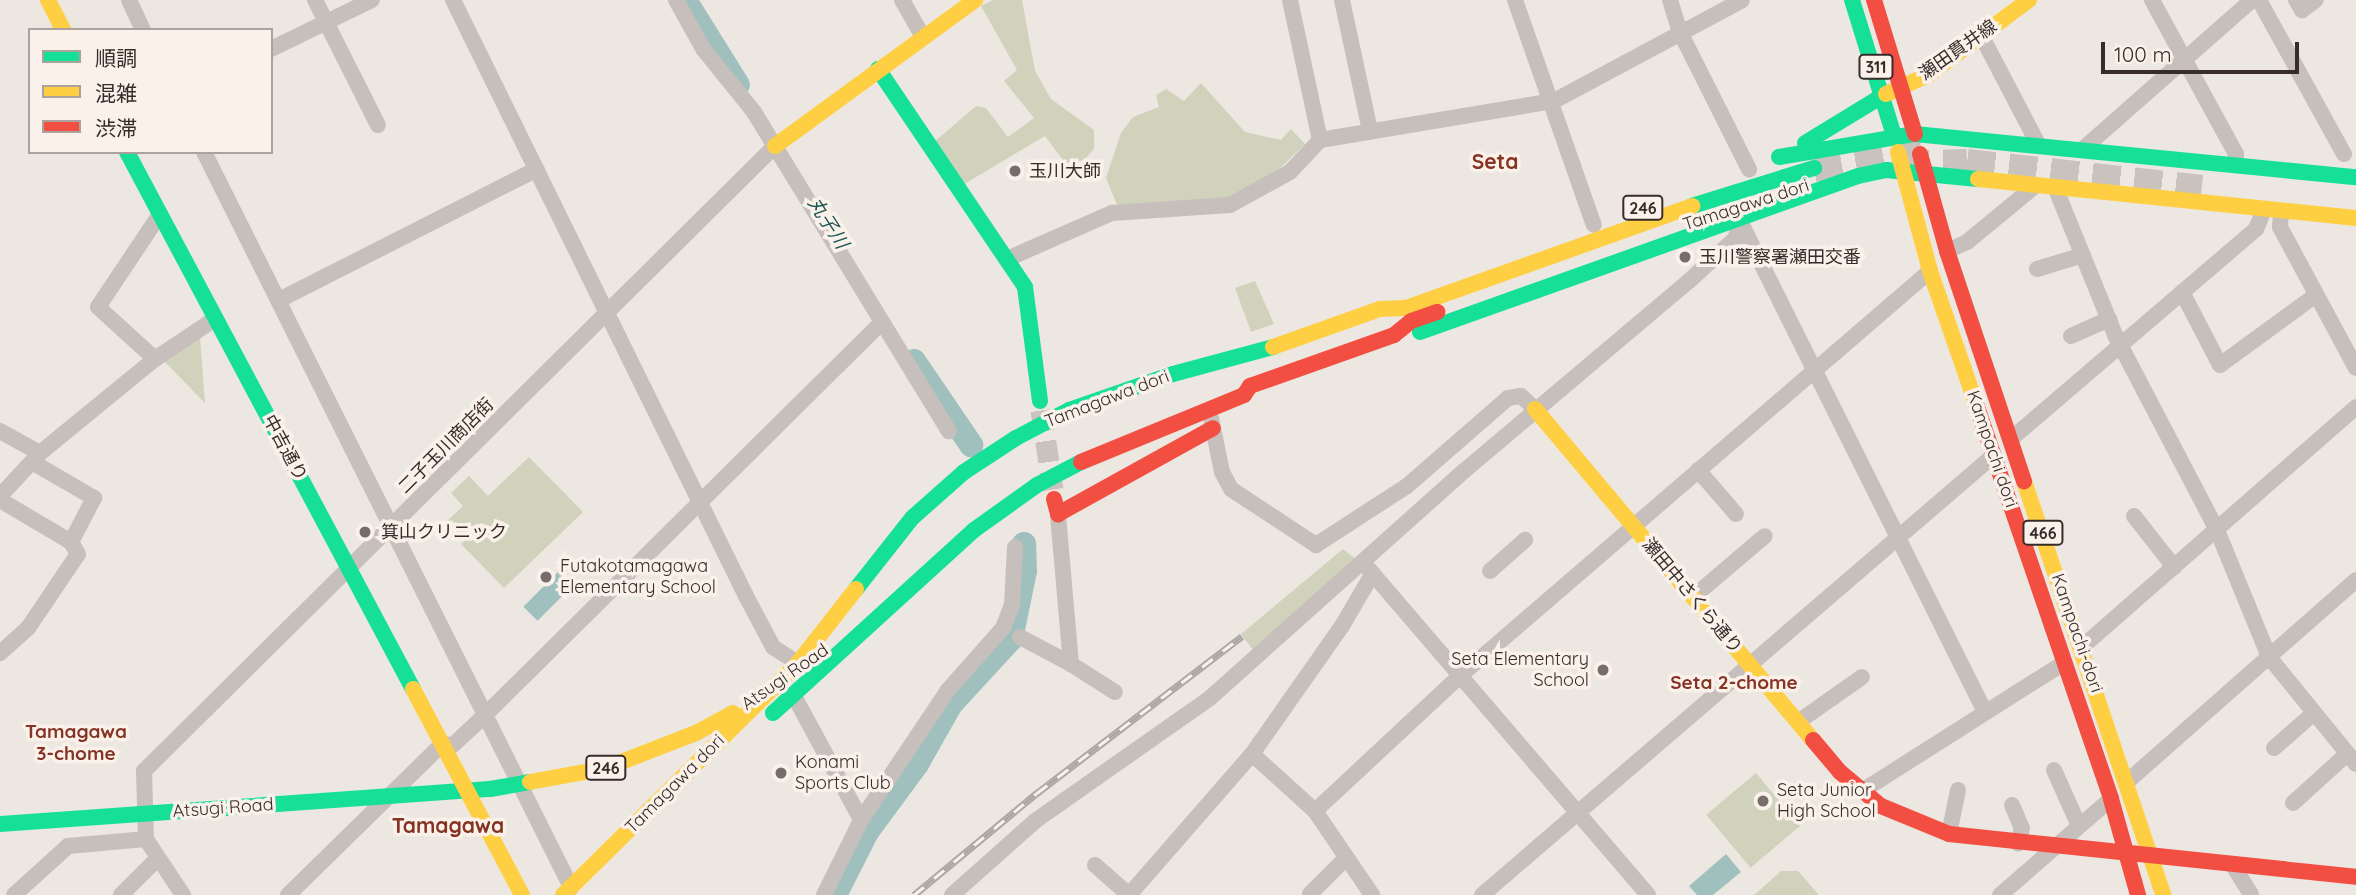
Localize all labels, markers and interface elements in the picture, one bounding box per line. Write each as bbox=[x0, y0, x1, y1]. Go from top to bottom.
street label: 瀬田貫井線 bbox=[1915, 15, 2001, 85]
legend bbox=[28, 28, 273, 154]
scale bar bbox=[2104, 28, 2302, 72]
text: 100 m bbox=[2114, 41, 2172, 67]
text: 順調 bbox=[95, 45, 137, 71]
road number: 311 bbox=[1857, 54, 1895, 80]
text: 混雑 bbox=[95, 80, 137, 106]
text: 渋滞 bbox=[95, 115, 137, 141]
district label: Seta bbox=[1472, 148, 1518, 174]
place label: 玉川大師 bbox=[1029, 160, 1101, 182]
marker: 玉川大師 bbox=[1007, 163, 1023, 179]
street label: Tamagawa dori bbox=[1680, 174, 1812, 236]
water label: 丸子川 bbox=[803, 193, 853, 253]
road number: 246 bbox=[1622, 196, 1664, 220]
place label: 玉川警察署瀬田交番 bbox=[1699, 246, 1861, 268]
marker: 玉川警察署瀬田交番 bbox=[1677, 249, 1693, 265]
street label: Tamagawa dori bbox=[1042, 365, 1172, 433]
street label: Kampachi dori bbox=[1962, 388, 2022, 510]
street label: 二子玉川商店街 bbox=[394, 394, 498, 498]
street label: 中吉通り bbox=[259, 411, 311, 485]
road number: 466 bbox=[2022, 520, 2064, 546]
place label: 箕山クリニック bbox=[381, 521, 507, 543]
marker: 箕山クリニック bbox=[355, 522, 375, 542]
street label: 瀬田中さくら通り bbox=[1637, 534, 1747, 658]
place label: Futakotamagawa Elementary School bbox=[560, 556, 716, 598]
marker: Futakotamagawa Elementary School bbox=[538, 569, 554, 585]
street label: Kampachi-dori bbox=[2047, 571, 2107, 695]
street label: Atsugi Road bbox=[737, 639, 833, 715]
place label: Seta Elementary School bbox=[1451, 649, 1589, 692]
marker: Seta Elementary School bbox=[1595, 662, 1611, 678]
district label: Seta 2-chome bbox=[1670, 672, 1798, 694]
district label: Tamagawa 3-chome bbox=[25, 721, 127, 765]
street label: Tamagawa dori bbox=[621, 730, 729, 838]
place label: Konami Sports Club bbox=[795, 752, 891, 794]
road number: 246 bbox=[585, 755, 627, 780]
marker: Konami Sports Club bbox=[773, 765, 789, 781]
place label: Seta Junior High School bbox=[1777, 780, 1876, 822]
marker: Seta Junior High School bbox=[1755, 793, 1771, 809]
street label: Atsugi Road bbox=[172, 794, 274, 822]
district label: Tamagawa bbox=[392, 812, 504, 838]

